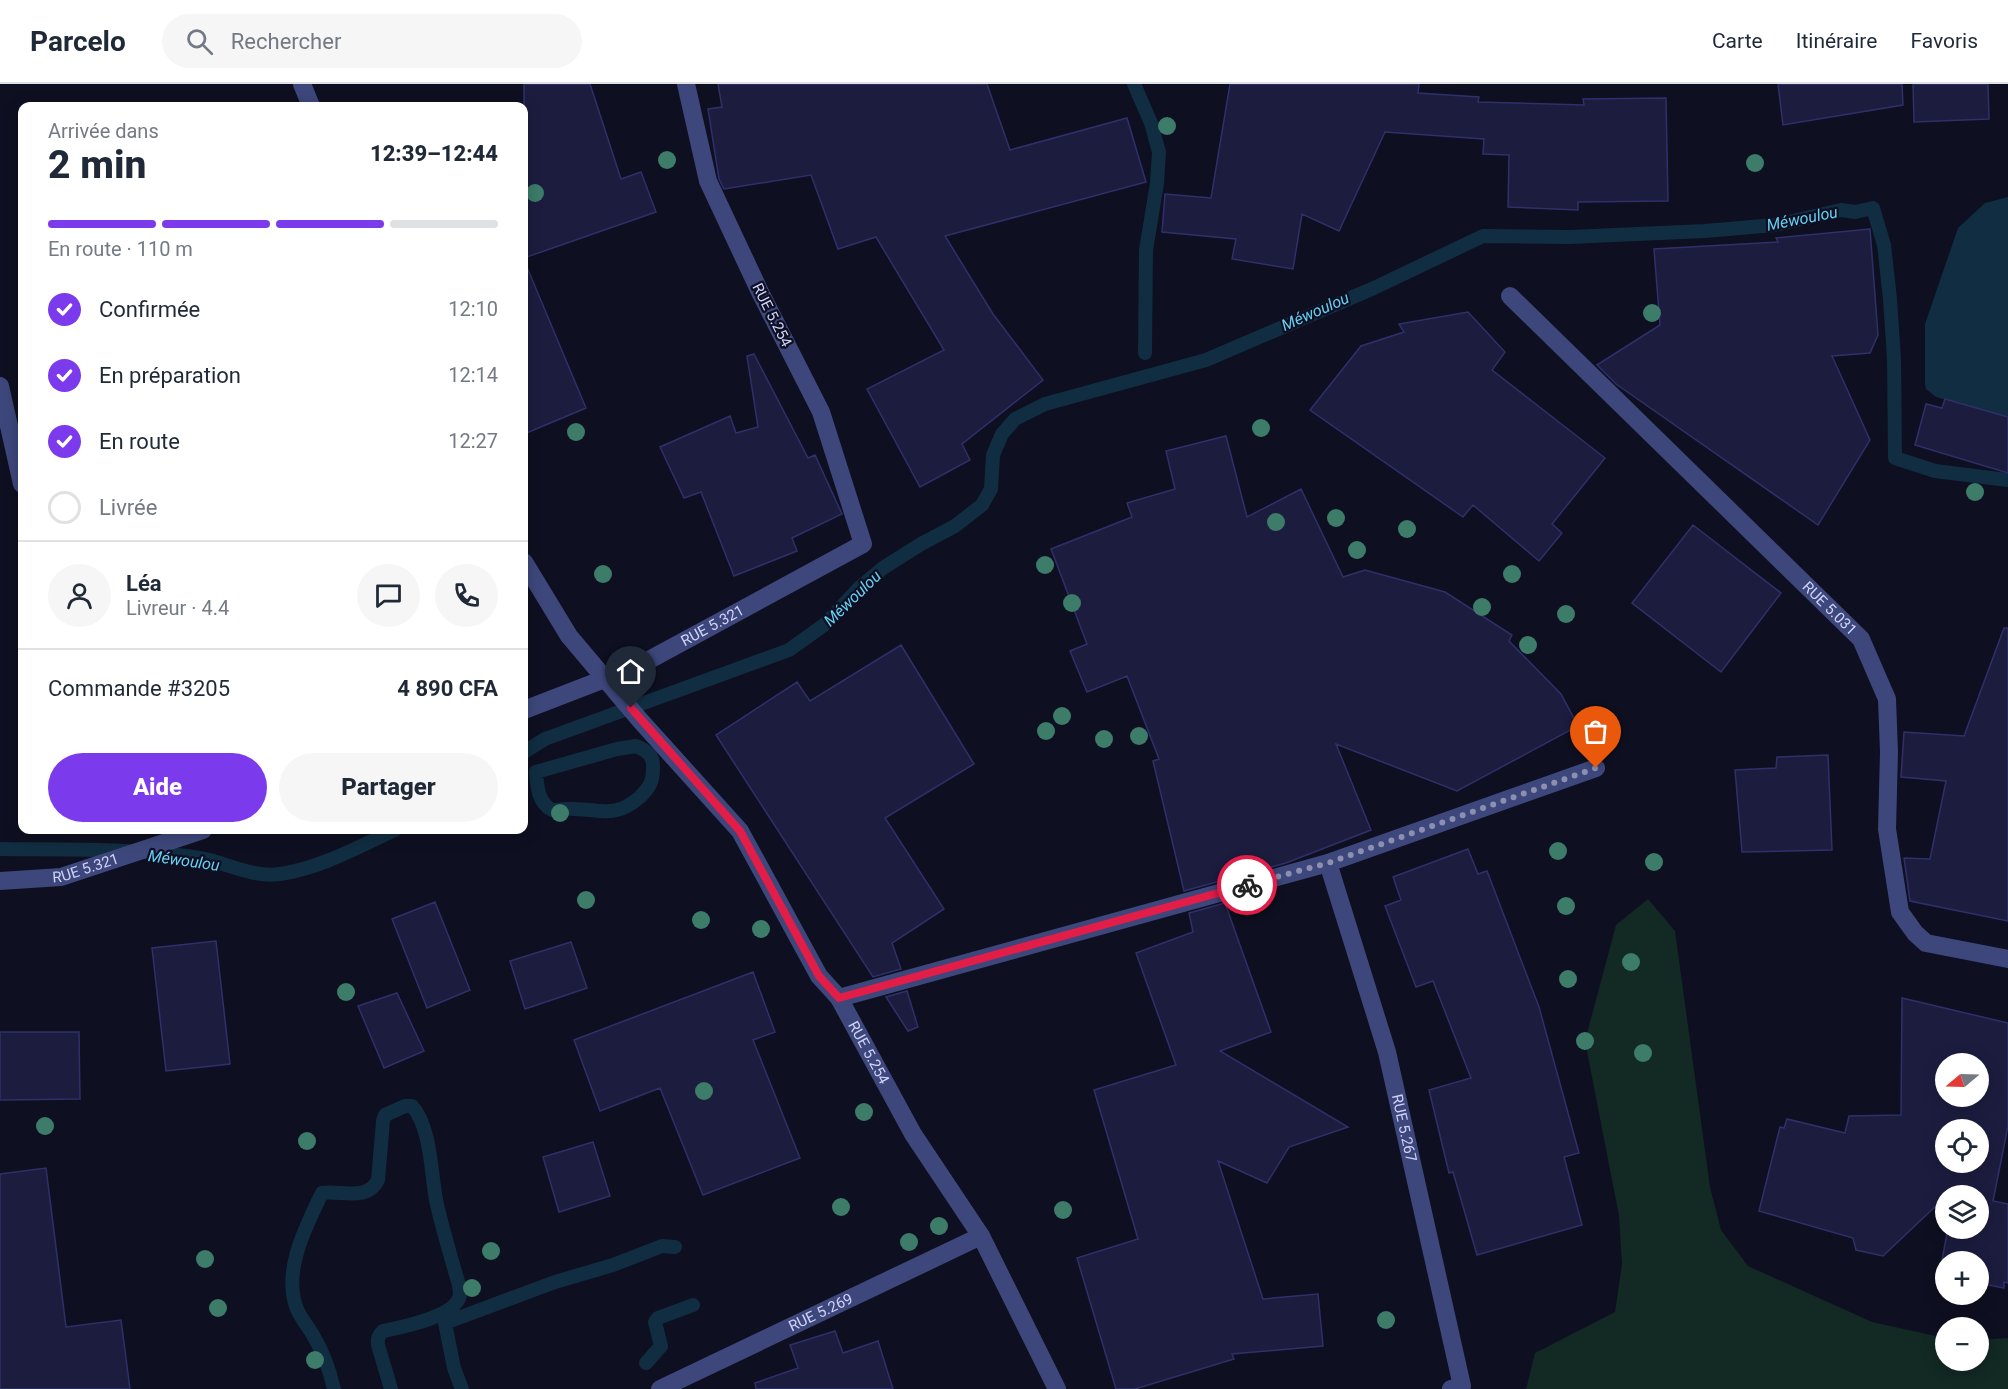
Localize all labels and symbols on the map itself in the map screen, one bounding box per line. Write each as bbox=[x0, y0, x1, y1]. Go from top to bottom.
water label: Méwoulou bbox=[1765, 202, 1840, 235]
street label: RUE 5.254 bbox=[748, 280, 796, 350]
water label: Méwoulou bbox=[1278, 288, 1352, 335]
water label: Méwoulou bbox=[820, 566, 885, 630]
street label: RUE 5.031 bbox=[1799, 578, 1861, 639]
street label: RUE 5.321 bbox=[678, 601, 747, 650]
pin bbox=[605, 646, 656, 708]
pin bbox=[1570, 706, 1621, 768]
water label: Méwoulou bbox=[147, 846, 221, 875]
street label: RUE 5.321 bbox=[52, 849, 121, 887]
courier bbox=[1217, 855, 1277, 915]
street label: RUE 5.254 bbox=[844, 1018, 893, 1088]
north arrow bbox=[1935, 1053, 1989, 1107]
street label: RUE 5.267 bbox=[1388, 1092, 1420, 1164]
street label: RUE 5.269 bbox=[786, 1289, 856, 1335]

